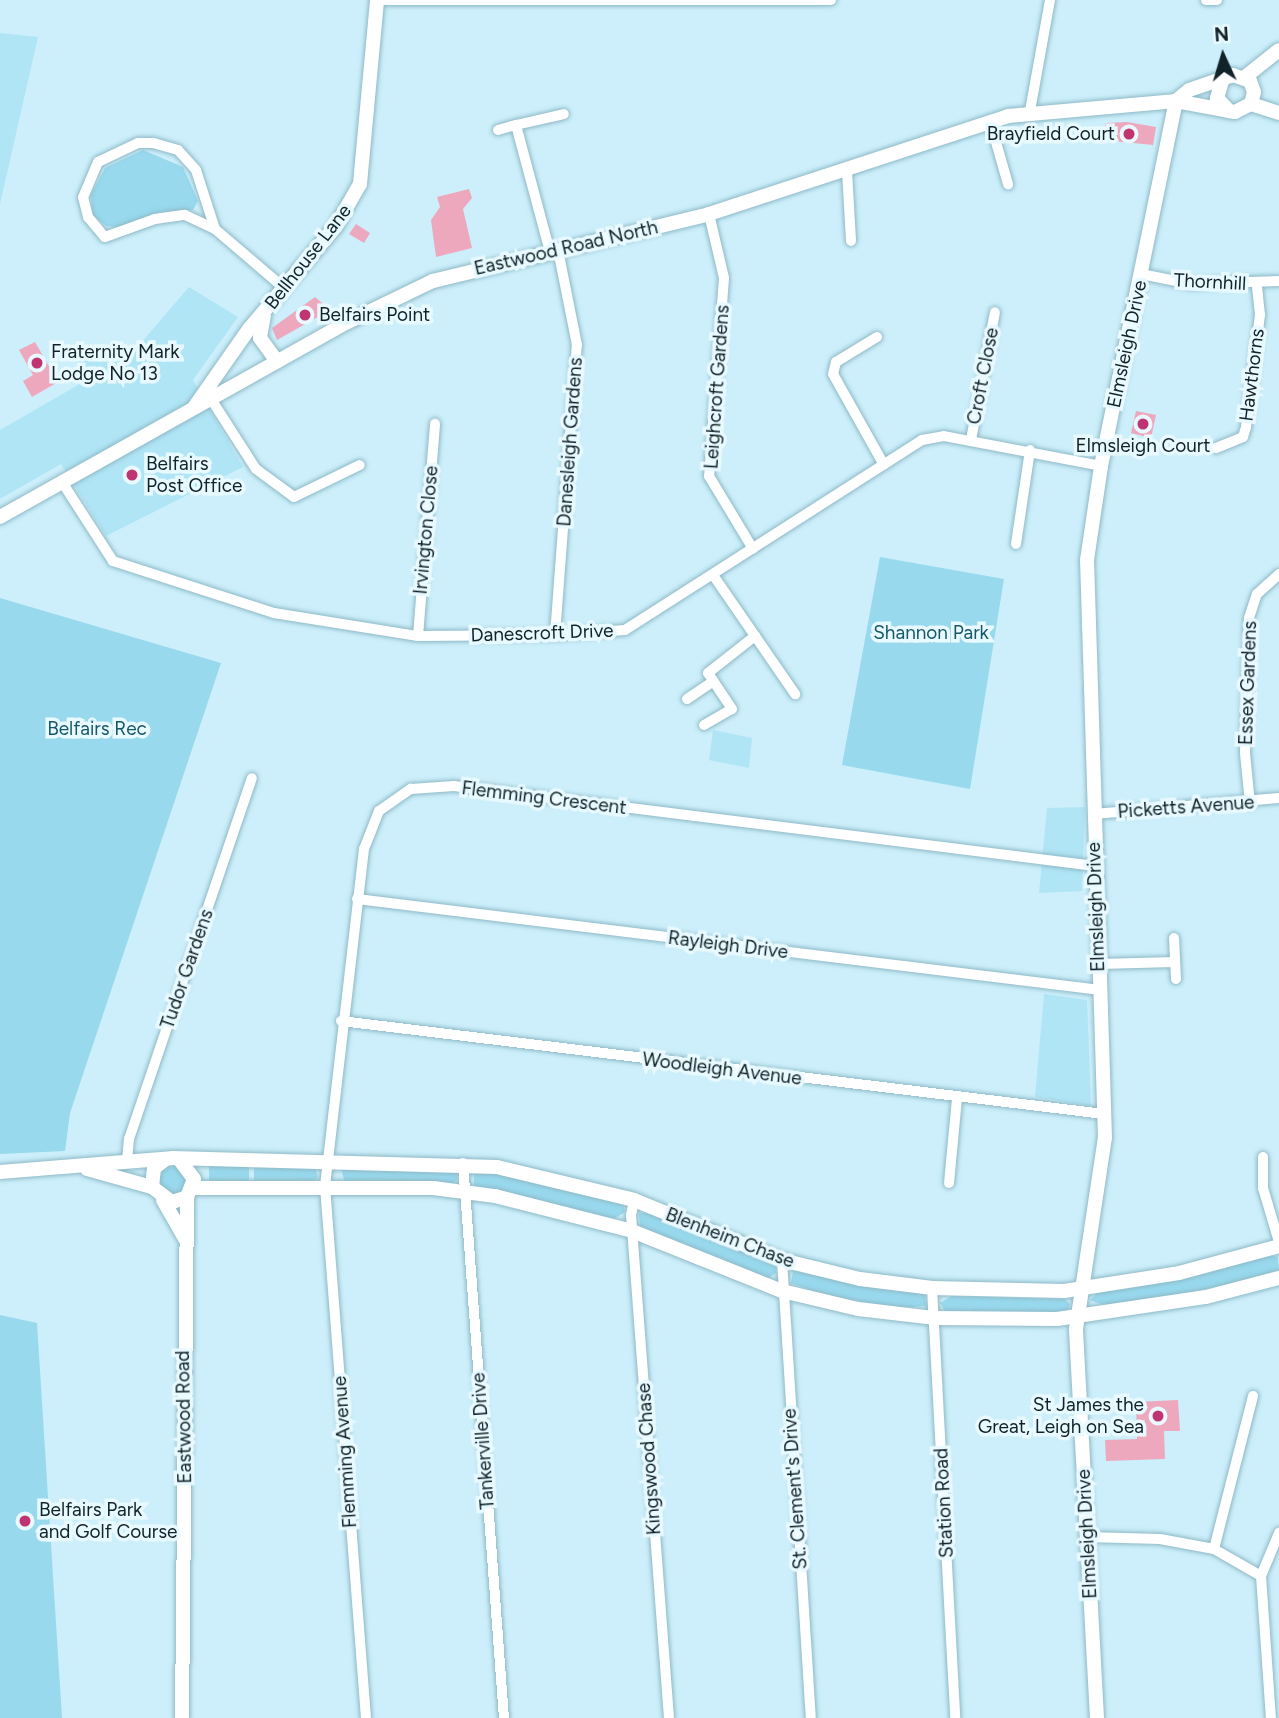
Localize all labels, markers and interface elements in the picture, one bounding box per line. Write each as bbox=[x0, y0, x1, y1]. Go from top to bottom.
north arrow bbox=[1188, 21, 1258, 91]
text: N bbox=[1213, 23, 1230, 47]
place label: Brayfield Court bbox=[987, 123, 1115, 145]
marker: Brayfield Court bbox=[1121, 126, 1137, 142]
street label: Bellhouse Lane bbox=[260, 200, 356, 314]
street label: Eastwood Road North bbox=[472, 216, 660, 280]
street label: Thornhill bbox=[1173, 269, 1247, 295]
street label: Elmsleigh Drive bbox=[1102, 278, 1152, 410]
place label: Belfairs Point bbox=[319, 304, 430, 326]
street label: Leighcroft Gardens bbox=[700, 304, 734, 470]
marker: Belfairs Point bbox=[297, 307, 313, 323]
street label: Croft Close bbox=[962, 326, 1004, 426]
street label: Hawthorns bbox=[1235, 327, 1269, 423]
place label: Fraternity Mark Lodge No 13 bbox=[51, 341, 179, 385]
marker: Fraternity Mark Lodge No 13 bbox=[29, 355, 45, 371]
street label: Danesleigh Gardens bbox=[553, 357, 587, 527]
marker: Elmsleigh Court bbox=[1135, 416, 1151, 432]
place label: Elmsleigh Court bbox=[1076, 435, 1210, 457]
place label: Belfairs Post Office bbox=[146, 453, 242, 497]
street label: Irvington Close bbox=[409, 465, 443, 595]
marker: Belfairs Post Office bbox=[124, 467, 140, 483]
street label: Danescroft Drive bbox=[470, 619, 614, 647]
street label: Essex Gardens bbox=[1234, 620, 1262, 746]
park label: Shannon Park bbox=[873, 622, 989, 644]
park label: Belfairs Rec bbox=[47, 718, 147, 740]
street label: Flemming Crescent bbox=[460, 777, 628, 819]
street label: Picketts Avenue bbox=[1117, 791, 1255, 823]
street label: Elmsleigh Drive bbox=[1082, 842, 1110, 972]
street label: Tudor Gardens bbox=[156, 906, 218, 1032]
street label: Rayleigh Drive bbox=[667, 926, 789, 964]
street label: Woodleigh Avenue bbox=[641, 1048, 803, 1090]
street label: Blenheim Chase bbox=[662, 1203, 798, 1273]
street label: Eastwood Road bbox=[171, 1350, 197, 1484]
street label: Tankerville Drive bbox=[467, 1372, 499, 1510]
street label: Flemming Avenue bbox=[328, 1375, 362, 1529]
street label: Kingswood Chase bbox=[632, 1382, 666, 1536]
place label: St James the Great, Leigh on Sea bbox=[978, 1394, 1144, 1438]
street label: St. Clement's Drive bbox=[778, 1408, 812, 1570]
marker: St James the Great, Leigh on Sea bbox=[1150, 1408, 1166, 1424]
street label: Station Road bbox=[930, 1447, 958, 1559]
street label: Elmsleigh Drive bbox=[1072, 1469, 1102, 1599]
place label: Belfairs Park and Golf Course bbox=[39, 1499, 177, 1543]
marker: Belfairs Park and Golf Course bbox=[17, 1513, 33, 1529]

